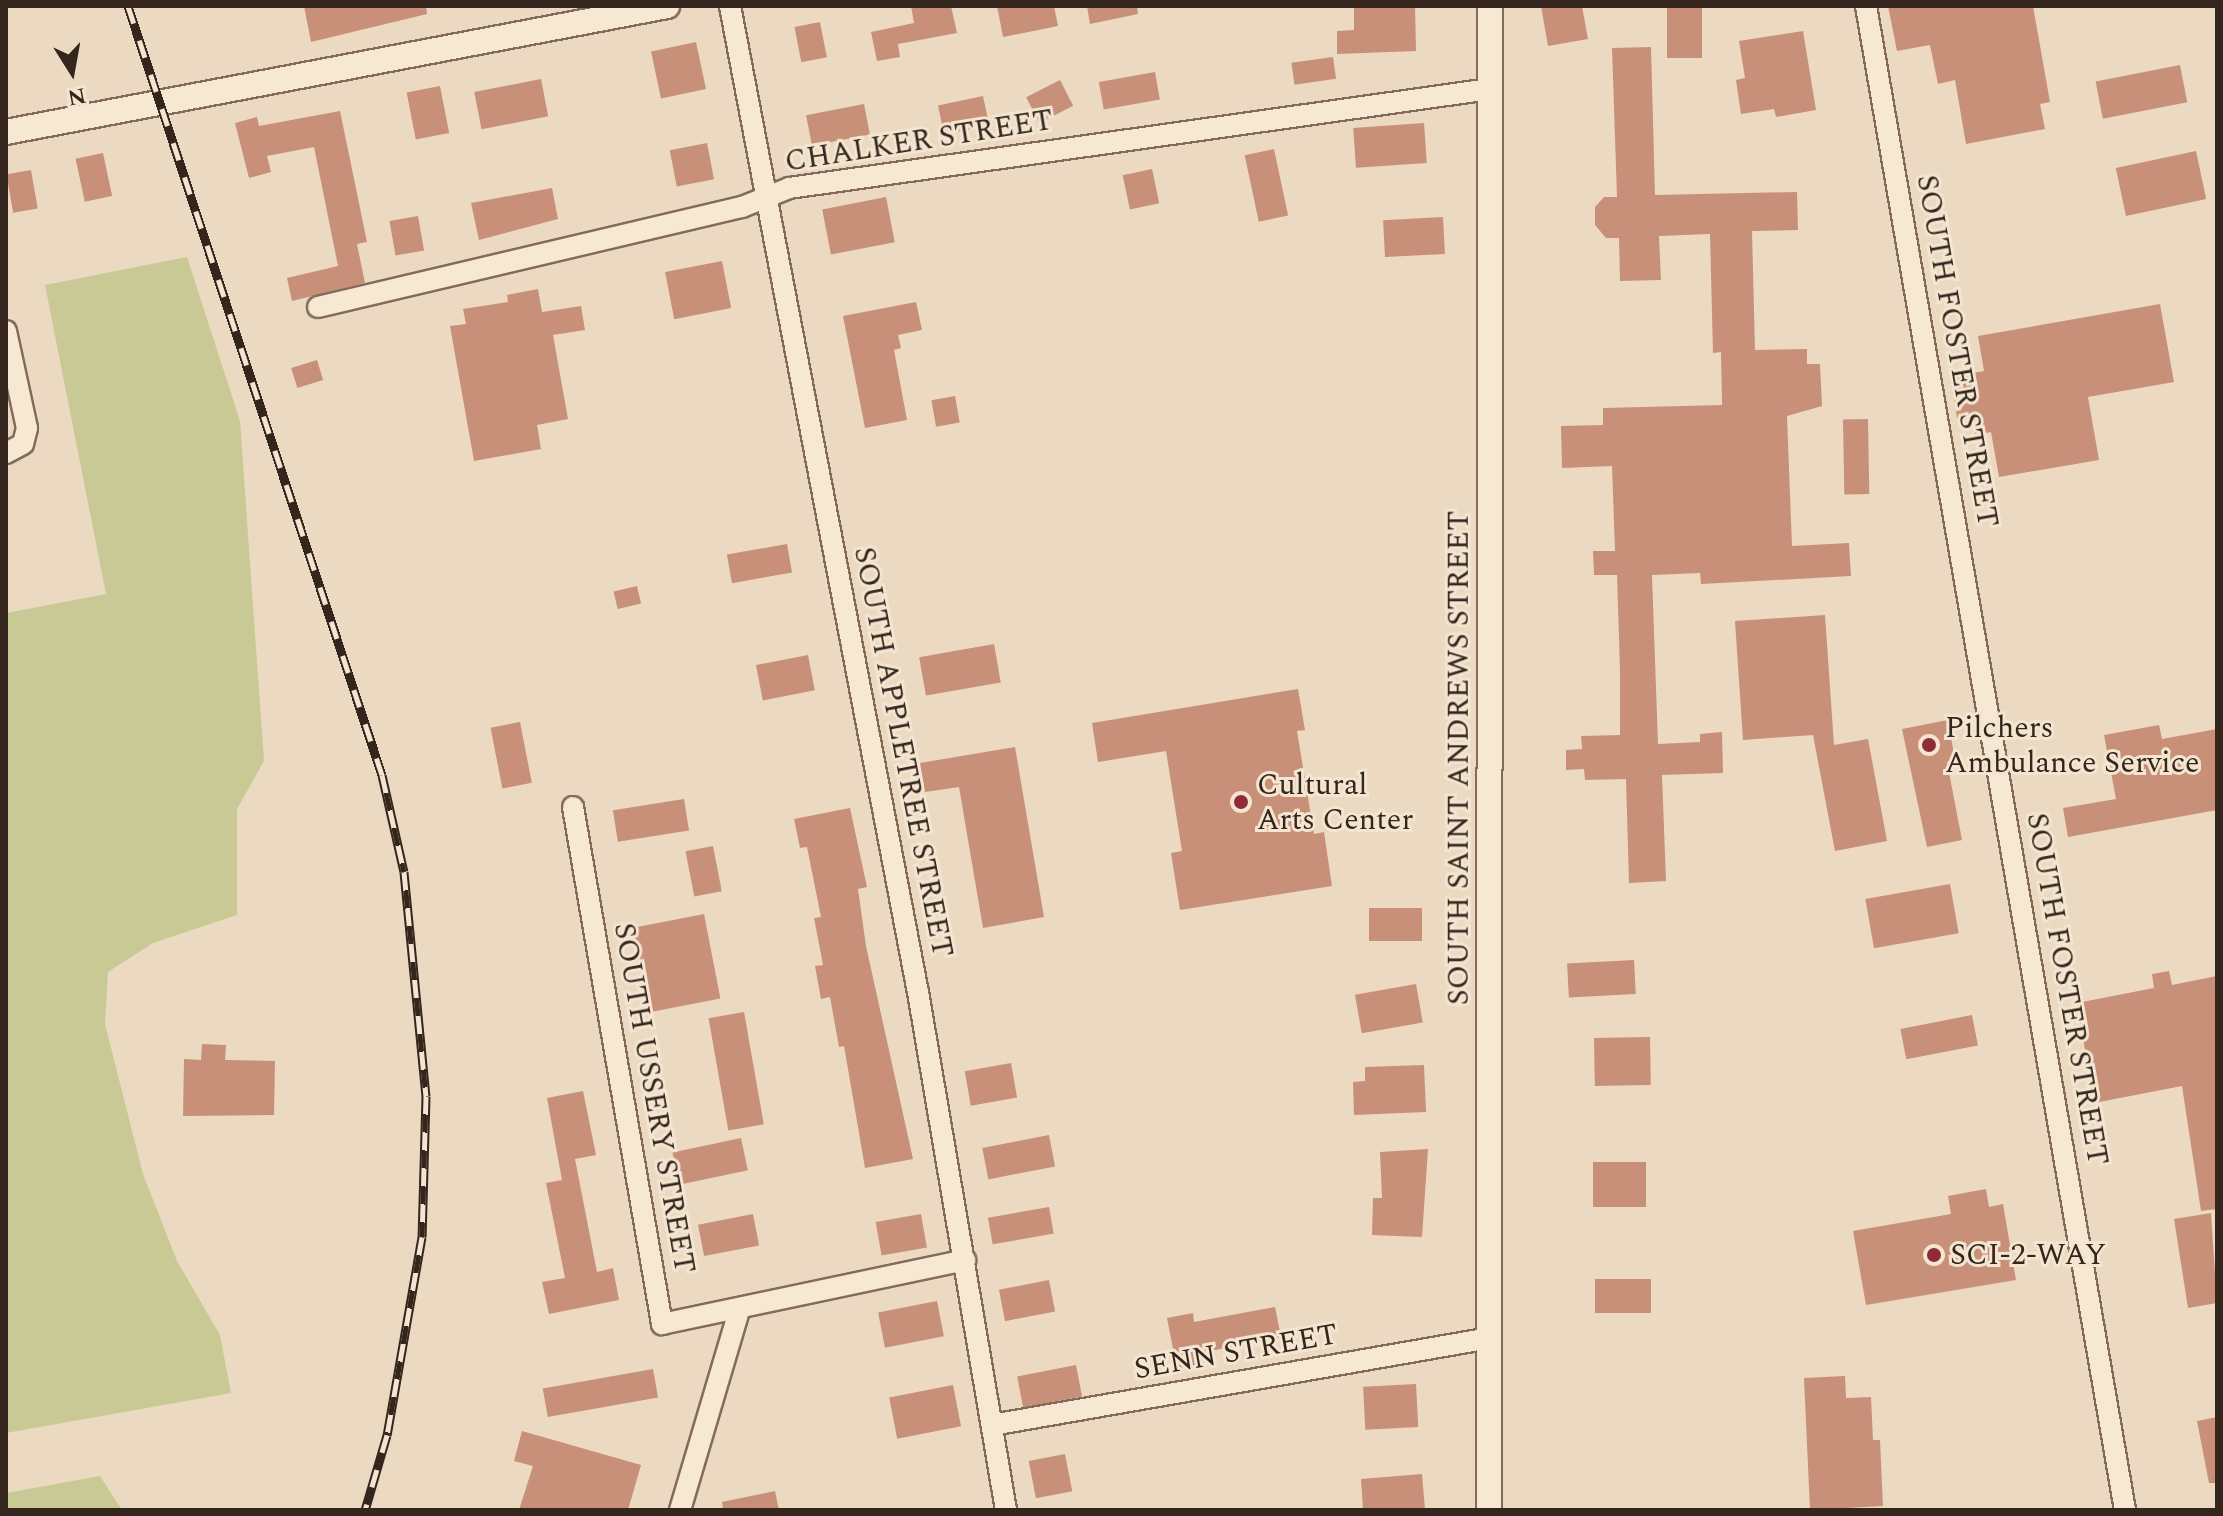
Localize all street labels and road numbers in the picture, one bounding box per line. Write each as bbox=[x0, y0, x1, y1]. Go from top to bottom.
street label: CHALKER STREET bbox=[782, 102, 1056, 180]
street label: SOUTH FOSTER STREET bbox=[1908, 172, 2006, 530]
street label: SOUTH SAINT ANDREWS STREET bbox=[1441, 511, 1477, 1005]
street label: SOUTH APPLETREE STREET bbox=[846, 544, 960, 960]
street label: SOUTH FOSTER STREET bbox=[2018, 810, 2116, 1168]
street label: SOUTH USSERY STREET bbox=[605, 920, 703, 1276]
street label: SENN STREET bbox=[1131, 1316, 1341, 1388]

